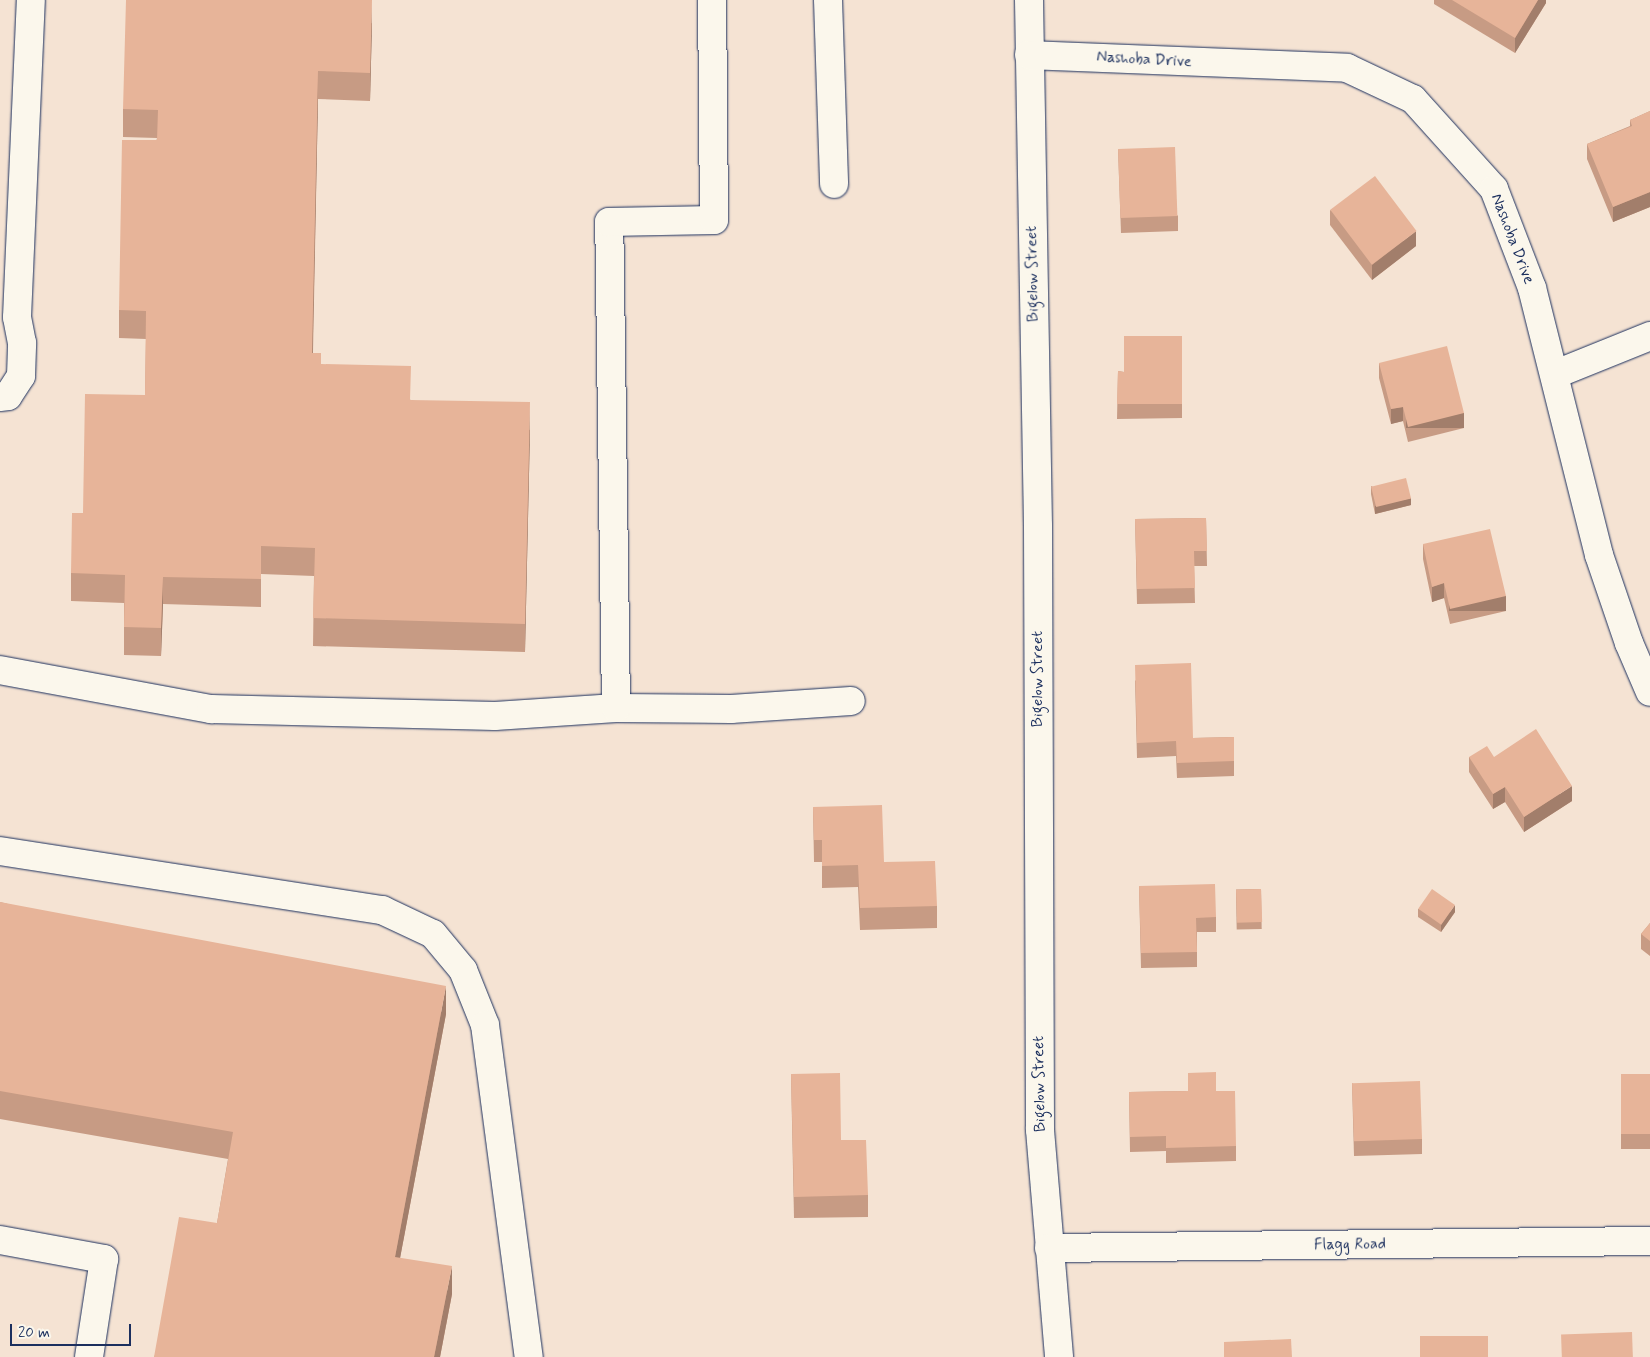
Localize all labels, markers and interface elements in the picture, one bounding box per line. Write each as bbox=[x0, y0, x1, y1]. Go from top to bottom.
street label: Nashoba Drive bbox=[1097, 48, 1191, 72]
street label: Nashoba Drive bbox=[1486, 192, 1538, 286]
street label: Bigelow Street bbox=[1023, 224, 1043, 324]
street label: Bigelow Street bbox=[1028, 629, 1048, 729]
street label: Bigelow Street bbox=[1030, 1034, 1050, 1134]
street label: Flagg Road bbox=[1314, 1235, 1386, 1255]
scale bar bbox=[12, 1314, 134, 1346]
text: 20 m bbox=[18, 1323, 50, 1343]

